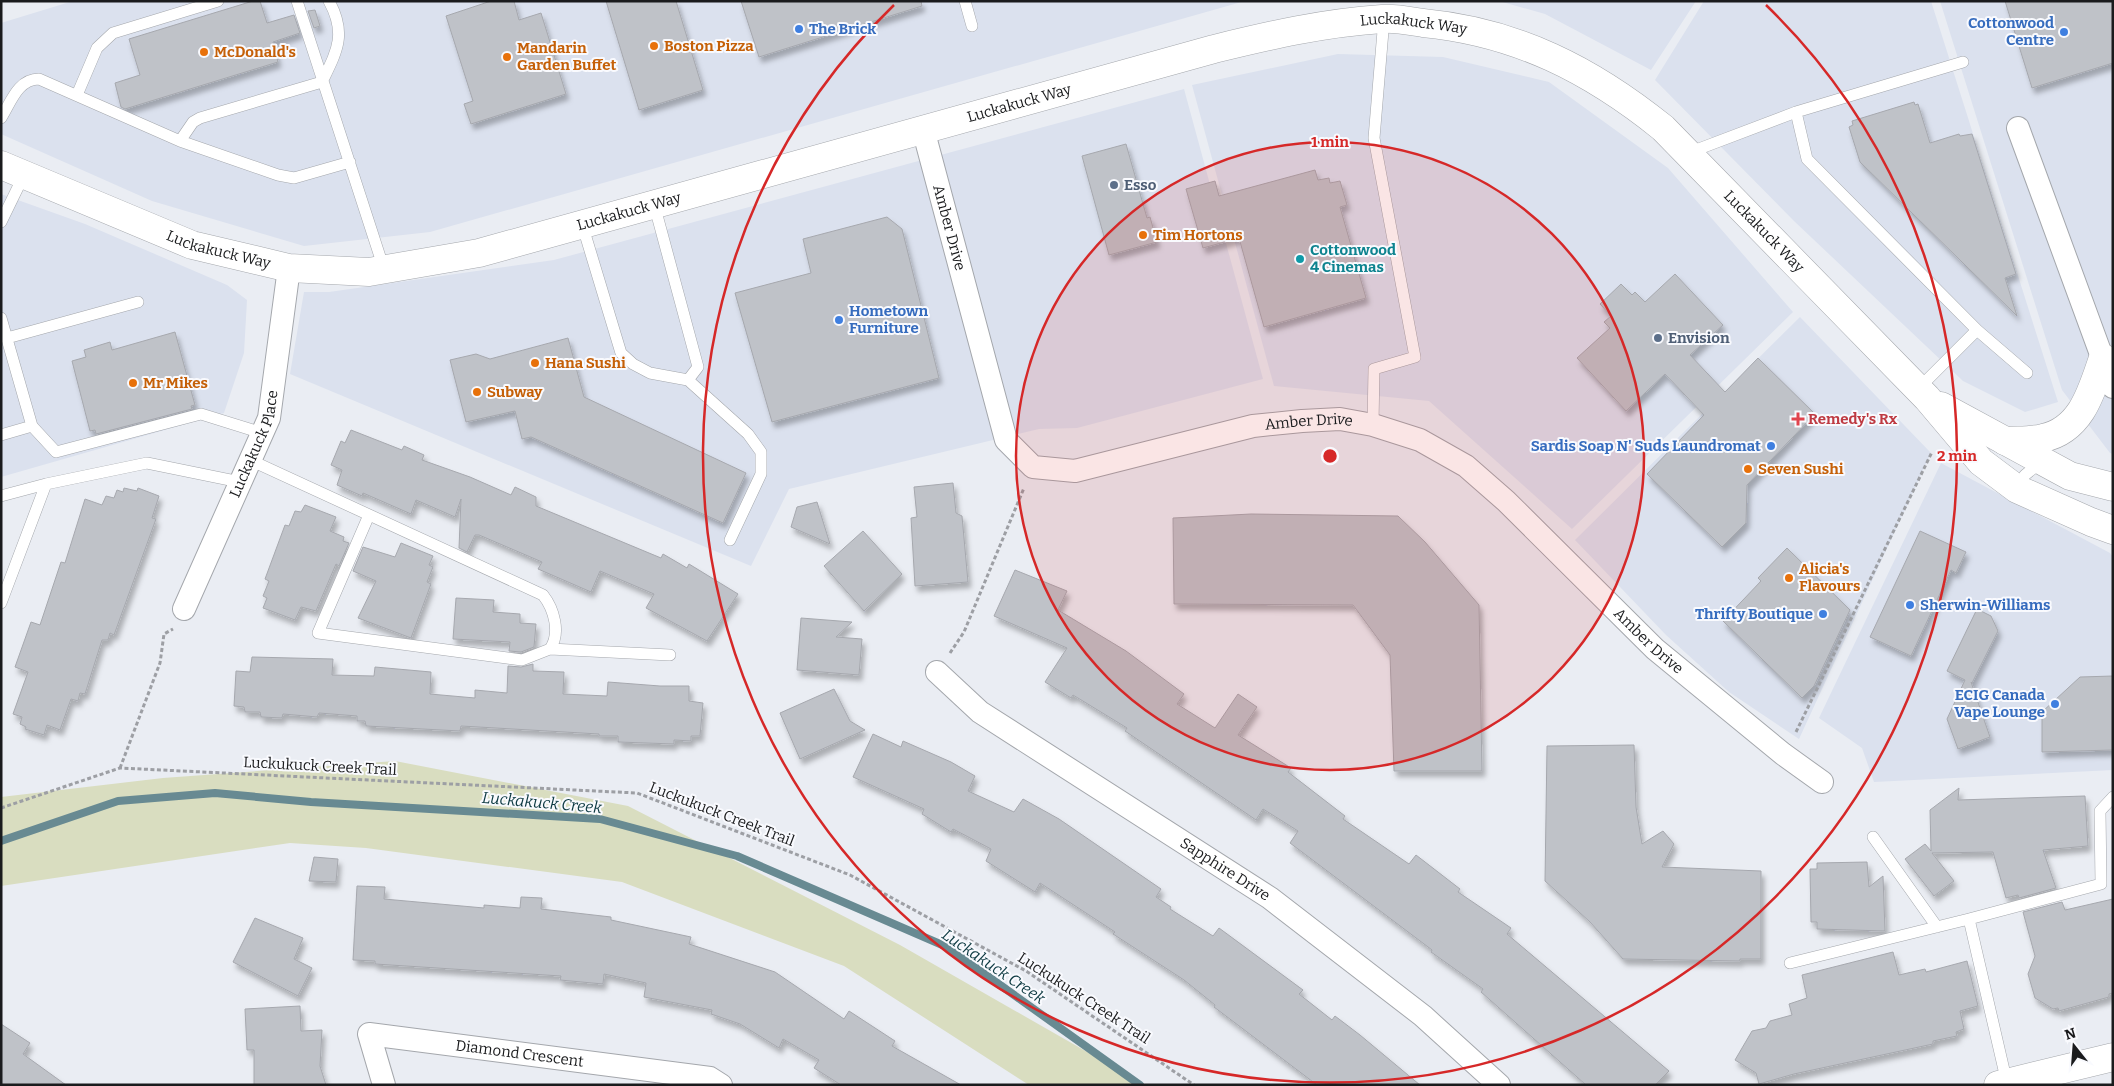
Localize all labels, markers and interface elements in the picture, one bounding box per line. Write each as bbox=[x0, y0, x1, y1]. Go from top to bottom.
street label: Luckakuck Way bbox=[1359, 10, 1469, 38]
place label: Cottonwood Centre bbox=[1968, 14, 2054, 49]
place label: The Brick bbox=[809, 20, 876, 38]
marker: The Brick bbox=[793, 23, 805, 35]
marker: Cottonwood Centre bbox=[2058, 26, 2070, 38]
place label: Boston Pizza bbox=[664, 37, 754, 55]
place label: Mandarin Garden Buffet bbox=[517, 39, 616, 74]
marker: Boston Pizza bbox=[648, 40, 660, 52]
place label: McDonald's bbox=[214, 43, 296, 61]
marker: McDonald's bbox=[198, 46, 210, 58]
marker: Mandarin Garden Buffet bbox=[501, 51, 513, 63]
street label: Luckakuck Way bbox=[965, 80, 1073, 126]
text: 1 min bbox=[1311, 133, 1349, 151]
place label: Esso bbox=[1124, 176, 1157, 194]
marker: Esso bbox=[1108, 179, 1120, 191]
street label: Amber Drive bbox=[929, 183, 969, 272]
street label: Luckakuck Way bbox=[1720, 187, 1808, 276]
street label: Luckakuck Way bbox=[575, 188, 683, 234]
street label: Luckakuck Way bbox=[164, 226, 273, 272]
place label: Tim Hortons bbox=[1153, 226, 1243, 244]
marker: Tim Hortons bbox=[1137, 229, 1149, 241]
place label: Cottonwood 4 Cinemas bbox=[1310, 241, 1396, 276]
marker: Cottonwood 4 Cinemas bbox=[1294, 253, 1306, 265]
place label: Hometown Furniture bbox=[849, 302, 928, 337]
marker: Hometown Furniture bbox=[833, 314, 845, 326]
place label: Envision bbox=[1668, 329, 1730, 347]
marker: Envision bbox=[1652, 332, 1664, 344]
place label: Hana Sushi bbox=[545, 354, 626, 372]
marker: Hana Sushi bbox=[529, 357, 541, 369]
place label: Mr Mikes bbox=[143, 374, 208, 392]
marker: Mr Mikes bbox=[127, 377, 139, 389]
place label: Subway bbox=[487, 383, 543, 401]
marker: Subway bbox=[471, 386, 483, 398]
street label: Luckakuck Place bbox=[226, 389, 282, 500]
street label: Amber Drive bbox=[1264, 409, 1354, 434]
place label: Remedy's Rx bbox=[1808, 410, 1898, 428]
marker: Remedy's Rx bbox=[1792, 413, 1804, 425]
place label: Sardis Soap N' Suds Laundromat bbox=[1531, 437, 1761, 455]
marker: Sardis Soap N' Suds Laundromat bbox=[1765, 440, 1777, 452]
centre of rings bbox=[1321, 447, 1339, 465]
text: 2 min bbox=[1937, 447, 1977, 465]
place label: Seven Sushi bbox=[1758, 460, 1844, 478]
marker: Seven Sushi bbox=[1742, 463, 1754, 475]
place label: Alicia's Flavours bbox=[1799, 560, 1860, 595]
marker: Alicia's Flavours bbox=[1783, 572, 1795, 584]
place label: Sherwin-Williams bbox=[1920, 596, 2050, 614]
marker: Sherwin-Williams bbox=[1904, 599, 1916, 611]
street label: Amber Drive bbox=[1610, 604, 1687, 678]
place label: Thrifty Boutique bbox=[1695, 605, 1813, 623]
marker: Thrifty Boutique bbox=[1817, 608, 1829, 620]
place label: ECIG Canada Vape Lounge bbox=[1954, 686, 2046, 721]
marker: ECIG Canada Vape Lounge bbox=[2049, 698, 2061, 710]
street label: Luckukuck Creek Trail bbox=[243, 753, 397, 779]
street label: Luckukuck Creek Trail bbox=[647, 778, 797, 850]
water label: Luckakuck Creek bbox=[481, 788, 603, 817]
street label: Sapphire Drive bbox=[1177, 834, 1273, 905]
water label: Luckakuck Creek bbox=[939, 925, 1049, 1008]
street label: Luckukuck Creek Trail bbox=[1015, 949, 1153, 1047]
north arrow bbox=[2049, 1021, 2099, 1071]
text: N bbox=[2063, 1024, 2078, 1044]
street label: Diamond Crescent bbox=[455, 1036, 585, 1071]

